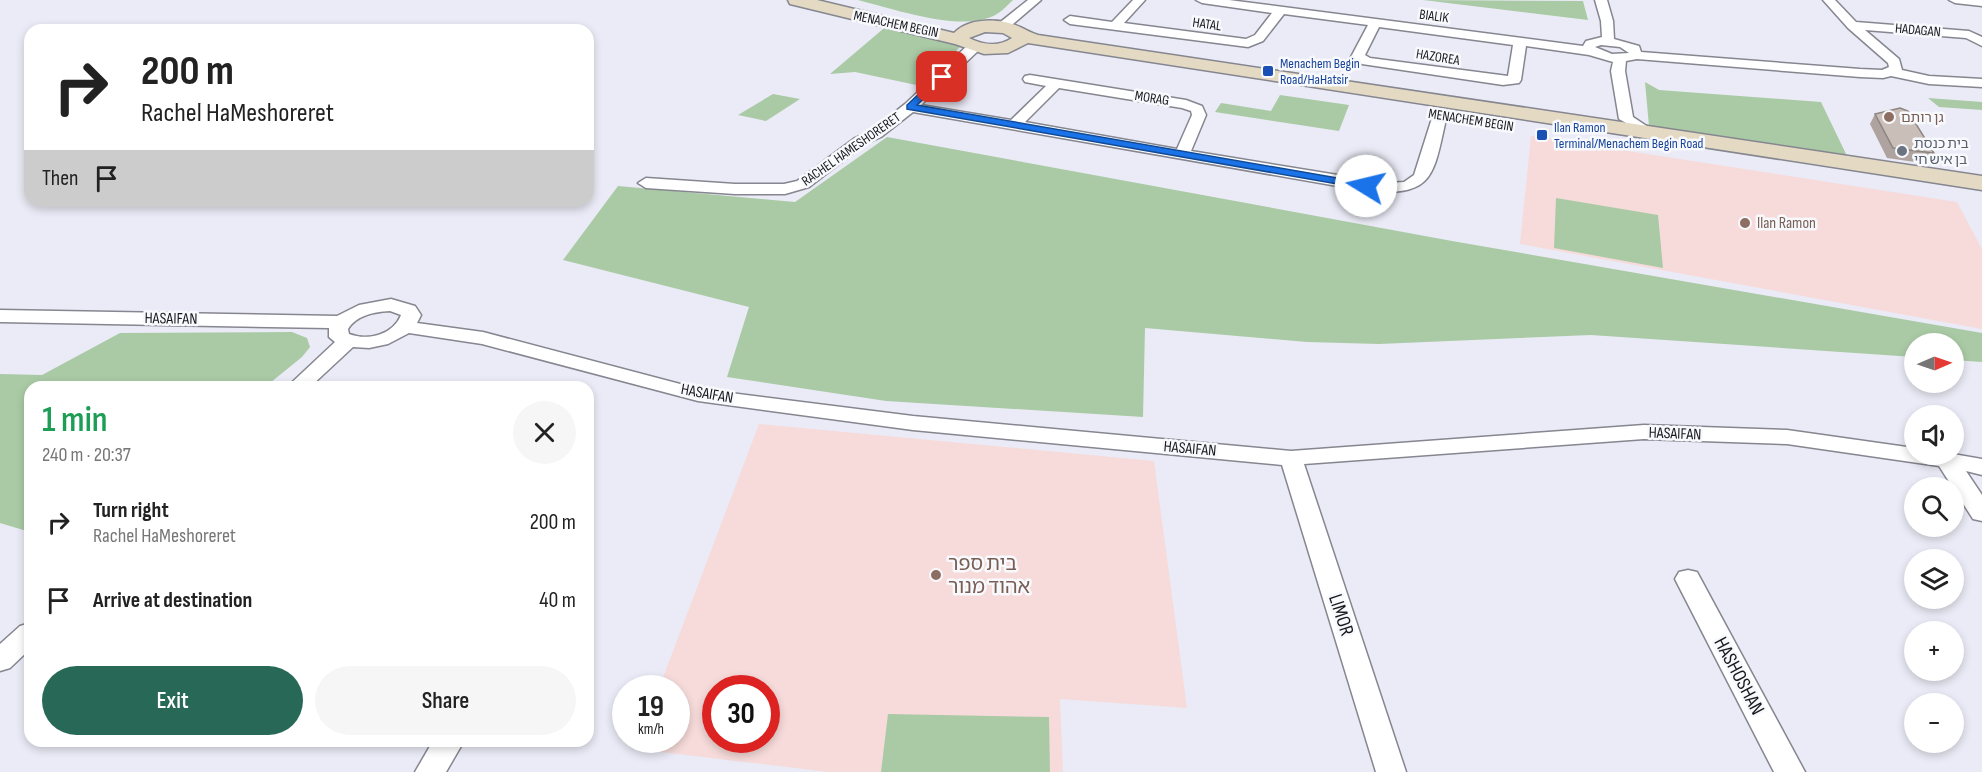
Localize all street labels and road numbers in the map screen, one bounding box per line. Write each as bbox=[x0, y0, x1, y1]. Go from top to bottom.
street label: BIALIK bbox=[1418, 6, 1450, 27]
street label: MENACHEM BEGIN bbox=[852, 7, 940, 41]
street label: HATAL bbox=[1192, 14, 1222, 34]
street label: HADAGAN bbox=[1894, 20, 1942, 40]
street label: HAZOREA bbox=[1415, 45, 1462, 69]
street label: MORAG bbox=[1134, 87, 1170, 109]
street label: MENACHEM BEGIN bbox=[1427, 105, 1515, 135]
street label: RACHEL HAMESHORERET bbox=[798, 108, 904, 189]
street label: HASAIFAN bbox=[144, 309, 198, 329]
street label: HASAIFAN bbox=[679, 380, 735, 408]
street label: HASAIFAN bbox=[1648, 424, 1702, 444]
street label: HASAIFAN bbox=[1163, 437, 1217, 461]
street label: LIMOR bbox=[1323, 591, 1359, 639]
street label: HASHOSHAN bbox=[1709, 633, 1769, 719]

